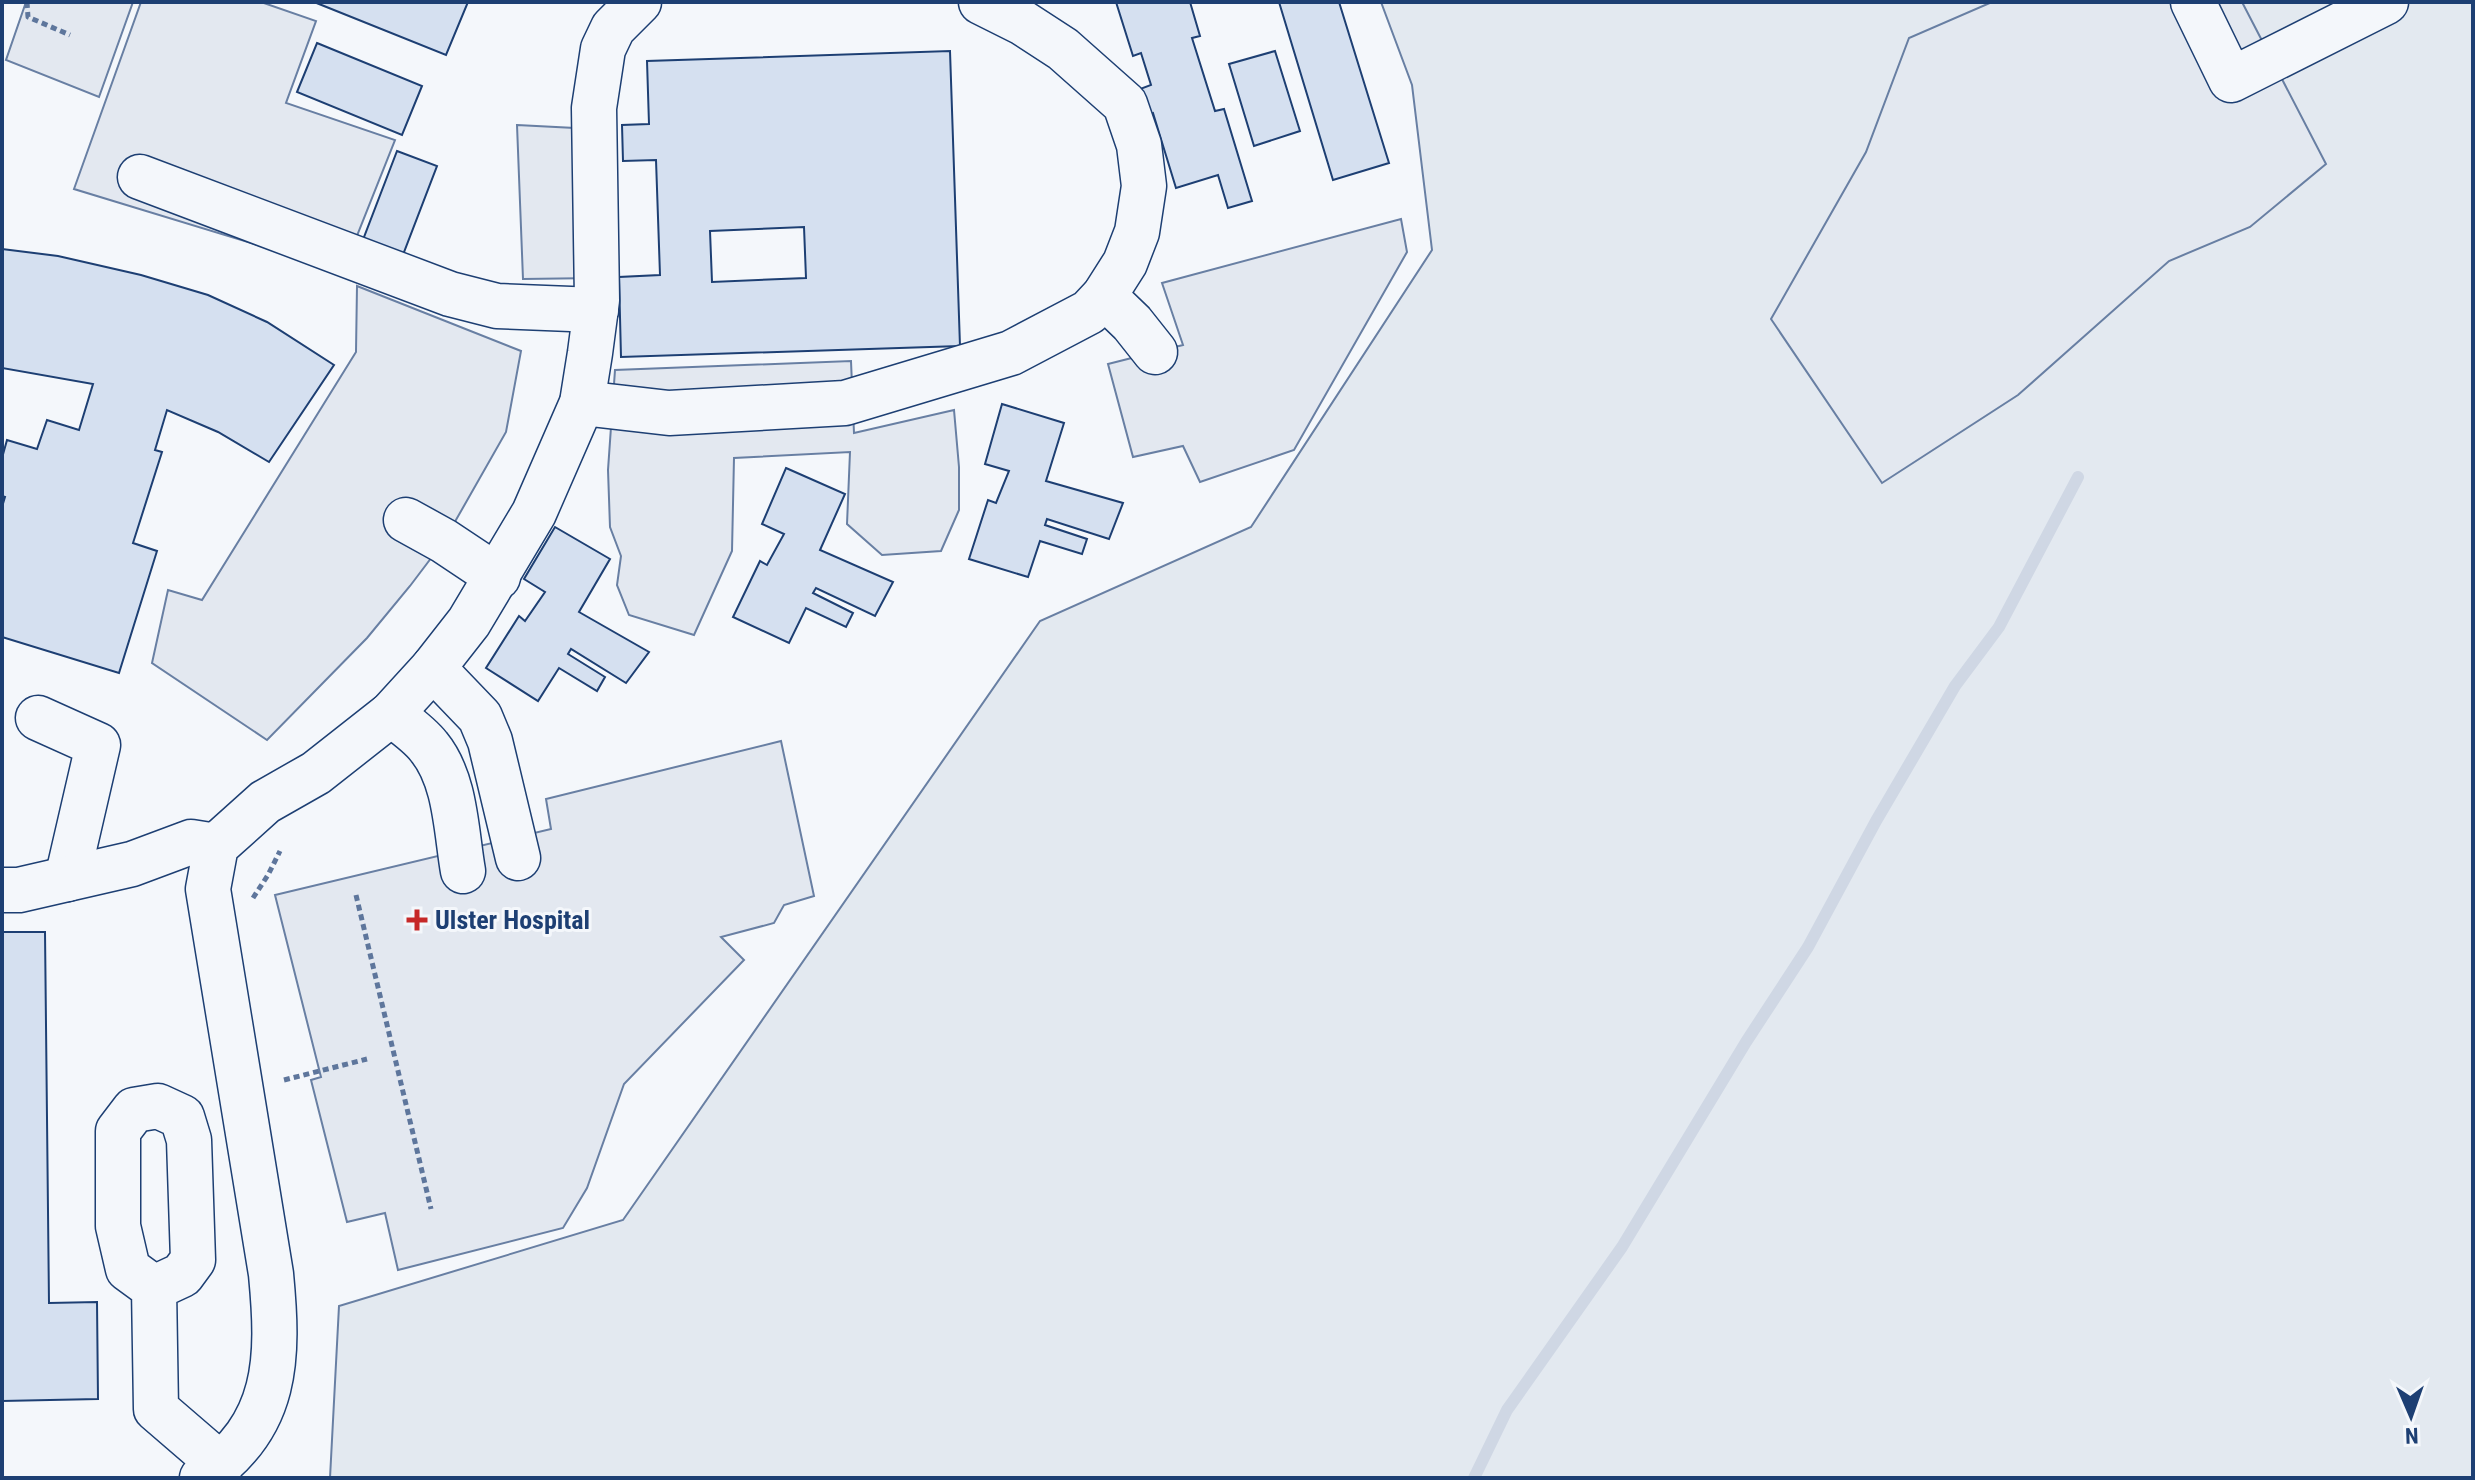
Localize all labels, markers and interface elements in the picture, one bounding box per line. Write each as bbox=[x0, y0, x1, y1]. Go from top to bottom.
place label: Ulster Hospital bbox=[435, 905, 590, 935]
marker: Ulster Hospital bbox=[406, 909, 428, 931]
north arrow bbox=[2371, 1376, 2451, 1456]
text: N bbox=[2405, 1423, 2419, 1448]

